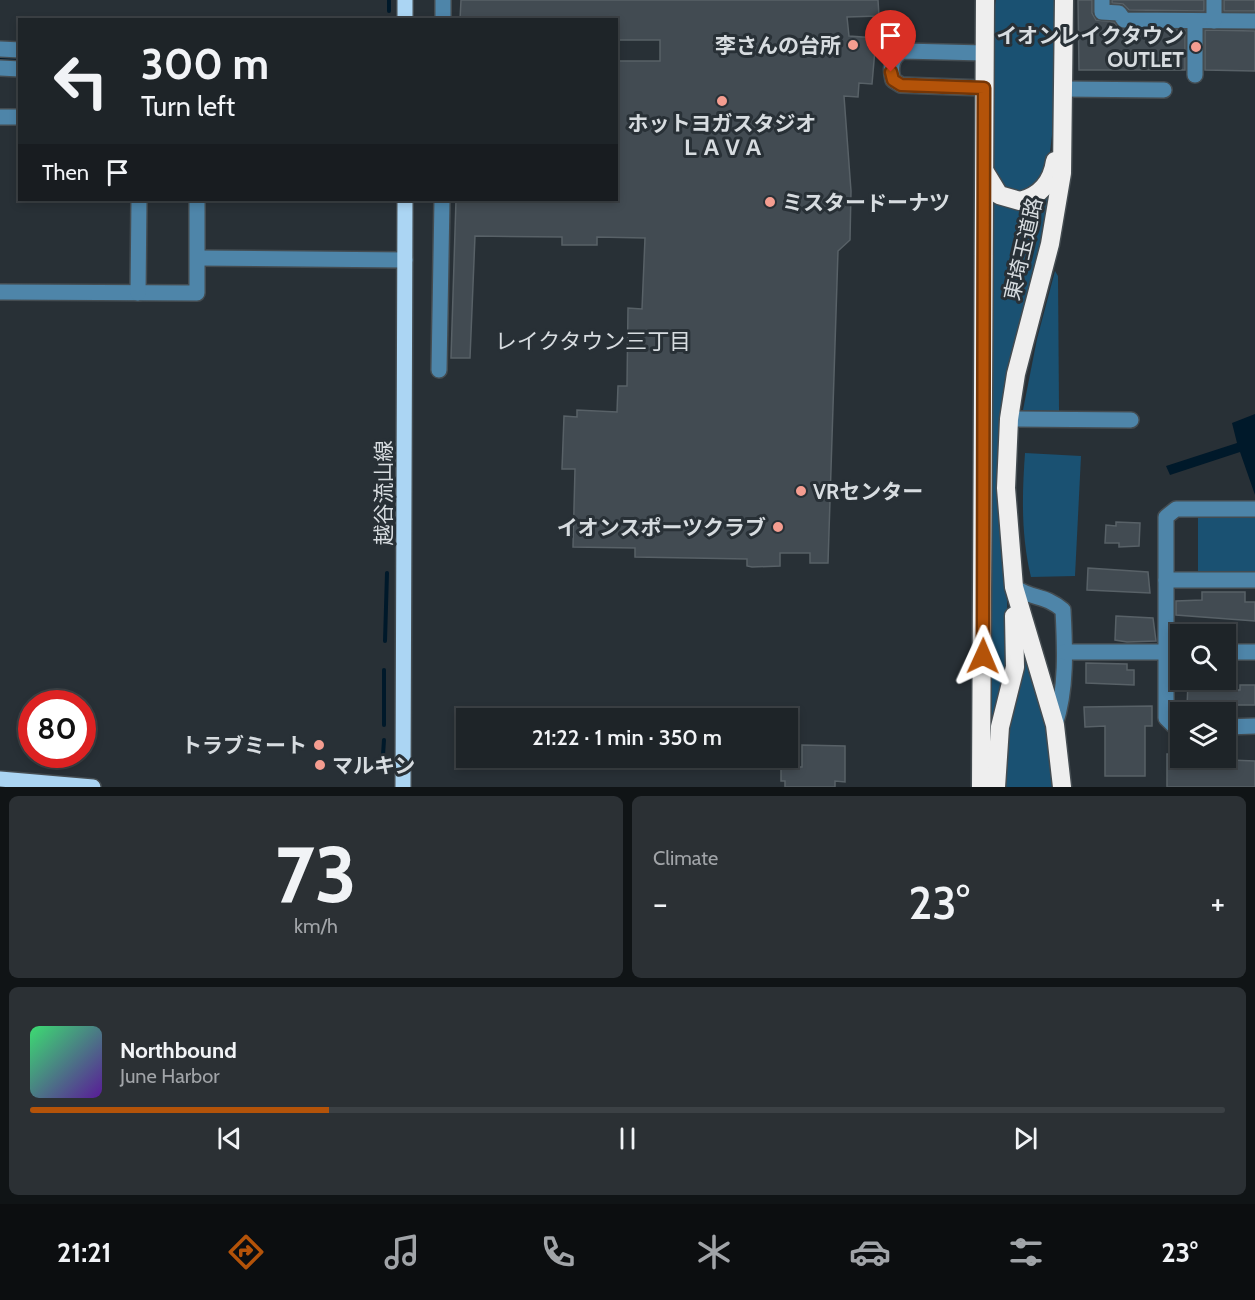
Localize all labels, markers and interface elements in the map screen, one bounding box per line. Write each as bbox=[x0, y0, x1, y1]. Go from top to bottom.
pin bbox=[865, 10, 916, 72]
icon: arrive bbox=[874, 19, 907, 52]
place label: イオンレイクタウン OUTLET bbox=[996, 23, 1184, 72]
place label: 李さんの台所 bbox=[715, 33, 841, 58]
text: 300 m bbox=[141, 38, 269, 90]
marker: 李さんの台所 bbox=[846, 38, 860, 52]
marker: イオンレイクタウン OUTLET bbox=[1189, 40, 1203, 54]
icon: left bbox=[42, 42, 120, 120]
text: Turn left bbox=[141, 90, 235, 123]
marker: ホットヨガスタジオ ＬＡＶＡ bbox=[715, 94, 729, 108]
place label: ホットヨガスタジオ ＬＡＶＡ bbox=[628, 111, 817, 160]
icon: arrive bbox=[101, 156, 134, 189]
text: Then bbox=[42, 159, 89, 186]
place label: ミスタードーナツ bbox=[782, 190, 950, 215]
marker: ミスタードーナツ bbox=[763, 195, 777, 209]
street label: 東埼玉道路 bbox=[999, 195, 1047, 303]
district label: レイクタウン三丁目 bbox=[495, 328, 691, 355]
street label: 越谷流山線 bbox=[371, 441, 396, 546]
place label: VRセンター bbox=[813, 479, 923, 504]
marker: VRセンター bbox=[794, 484, 808, 498]
place label: イオンスポーツクラブ bbox=[557, 515, 766, 540]
marker: イオンスポーツクラブ bbox=[771, 520, 785, 534]
position arrow bbox=[951, 624, 1015, 688]
map controls bbox=[1170, 624, 1236, 768]
button: search bbox=[1170, 624, 1236, 690]
speed limit sign: 80 bbox=[18, 690, 96, 768]
button: layers bbox=[1170, 702, 1236, 768]
text: 21:22 · 1 min · 350 m bbox=[532, 724, 722, 751]
place label: トラブミート bbox=[181, 733, 307, 758]
marker: トラブミート bbox=[312, 738, 326, 752]
place label: マルキン bbox=[332, 753, 415, 778]
marker: マルキン bbox=[313, 758, 327, 772]
text: 73 bbox=[275, 827, 357, 922]
text: Climate bbox=[653, 846, 718, 870]
text: 23° bbox=[908, 876, 970, 930]
text: − bbox=[653, 883, 668, 923]
text: + bbox=[1210, 883, 1225, 923]
text: km/h bbox=[294, 914, 338, 938]
text: Northbound bbox=[120, 1037, 237, 1064]
text: June Harbor bbox=[120, 1064, 220, 1088]
icon: previous bbox=[213, 1122, 246, 1155]
icon: pause bbox=[611, 1122, 644, 1155]
icon: next bbox=[1009, 1122, 1042, 1155]
icon: directions bbox=[225, 1231, 267, 1273]
icon: music bbox=[381, 1231, 423, 1273]
icon: phone bbox=[537, 1231, 579, 1273]
icon: climate bbox=[693, 1231, 735, 1273]
icon: car bbox=[849, 1231, 891, 1273]
icon: filters bbox=[1005, 1231, 1047, 1273]
text: 21:21 bbox=[57, 1236, 111, 1269]
text: 23° bbox=[1161, 1236, 1198, 1269]

